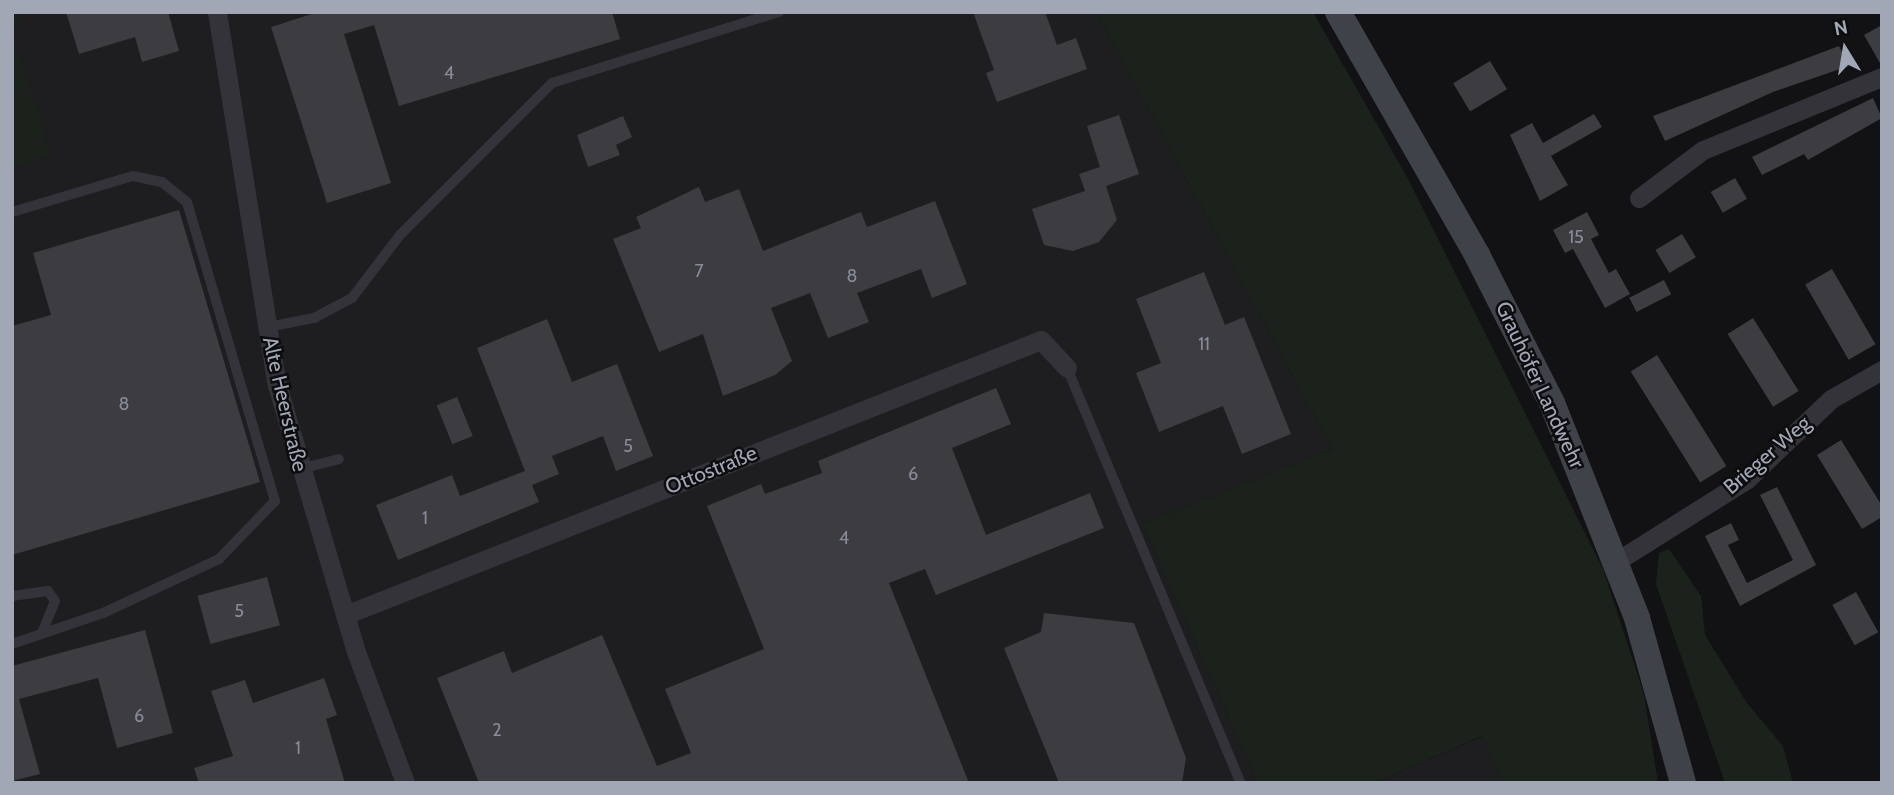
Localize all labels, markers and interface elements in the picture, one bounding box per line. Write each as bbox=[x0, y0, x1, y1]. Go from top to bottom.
north arrow bbox=[1810, 14, 1880, 84]
text: N bbox=[1832, 15, 1850, 40]
house number: 4 bbox=[444, 62, 454, 84]
house number: 15 bbox=[1568, 226, 1584, 248]
house number: 7 bbox=[694, 260, 704, 282]
house number: 8 bbox=[847, 265, 857, 287]
street label: Grauhöfer Landwehr bbox=[1490, 298, 1590, 472]
house number: 11 bbox=[1198, 333, 1210, 355]
street label: Alte Heerstraße bbox=[257, 334, 313, 474]
house number: 8 bbox=[119, 393, 129, 415]
street label: Brieger Weg bbox=[1718, 410, 1816, 500]
house number: 5 bbox=[623, 435, 633, 457]
street label: Ottostraße bbox=[661, 440, 761, 500]
house number: 6 bbox=[908, 463, 918, 485]
house number: 1 bbox=[422, 507, 428, 529]
house number: 4 bbox=[839, 527, 849, 549]
house number: 5 bbox=[234, 600, 244, 622]
house number: 6 bbox=[134, 705, 144, 727]
house number: 2 bbox=[492, 719, 502, 741]
house number: 1 bbox=[295, 737, 301, 759]

